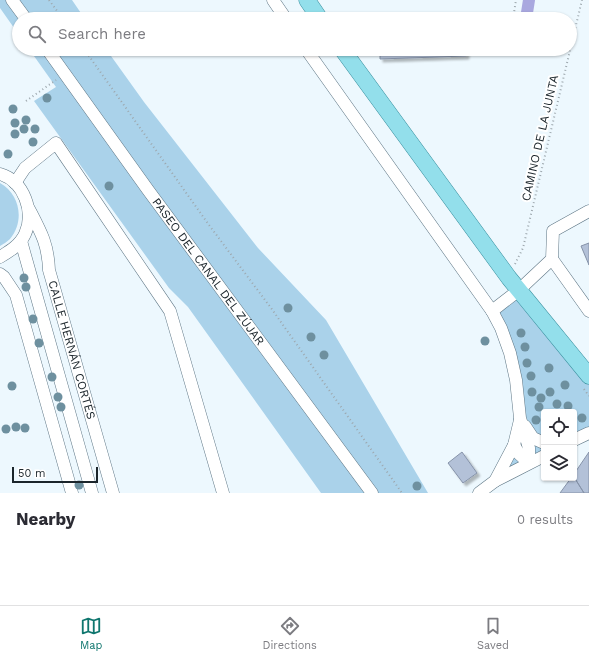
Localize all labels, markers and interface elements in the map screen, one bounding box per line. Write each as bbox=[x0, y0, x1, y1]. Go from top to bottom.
search box bbox=[12, 12, 577, 56]
icon: search bbox=[26, 23, 48, 45]
text: Search here bbox=[58, 25, 146, 43]
street label: CAMINO DE LA JUNTA bbox=[519, 74, 561, 202]
street label: PASEO DEL CANAL DEL ZÚJAR bbox=[149, 195, 267, 348]
street label: CALLE HERNÁN CORTÉS bbox=[45, 279, 99, 421]
map controls bbox=[541, 409, 577, 481]
button: locate bbox=[541, 409, 577, 445]
button: layers bbox=[541, 445, 577, 481]
scale bar bbox=[12, 465, 98, 484]
text: 50 m bbox=[18, 467, 45, 480]
text: Nearby bbox=[16, 509, 75, 529]
text: 0 results bbox=[517, 512, 573, 527]
tab: Map bbox=[80, 615, 102, 652]
tab: Directions bbox=[263, 615, 317, 652]
tab: Saved bbox=[477, 615, 509, 652]

